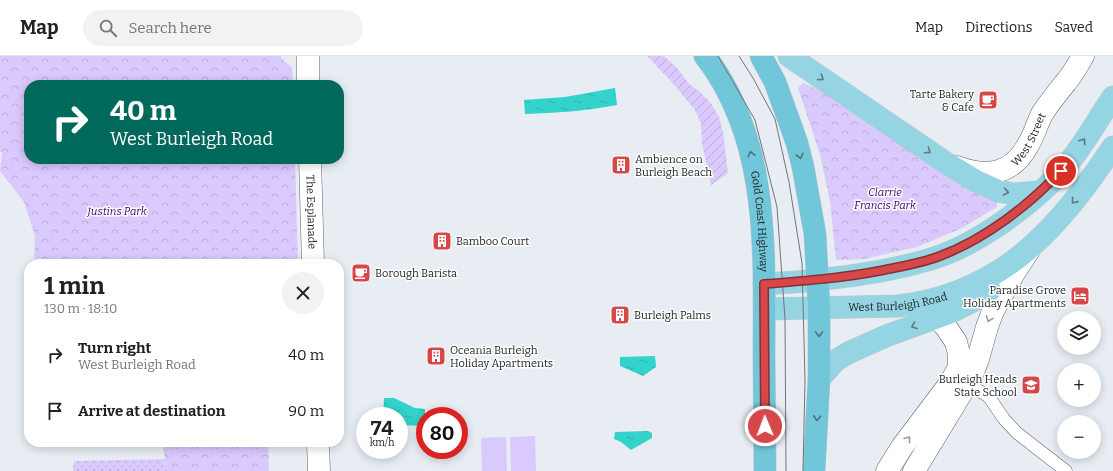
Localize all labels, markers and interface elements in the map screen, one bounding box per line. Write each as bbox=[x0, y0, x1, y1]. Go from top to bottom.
search box bbox=[83, 10, 363, 46]
text: Map bbox=[20, 16, 59, 39]
icon: search bbox=[97, 17, 119, 39]
text: Search here bbox=[129, 19, 212, 37]
text: Map bbox=[915, 19, 943, 36]
text: Directions bbox=[965, 19, 1033, 36]
text: Saved bbox=[1055, 19, 1093, 36]
one-way arrow bbox=[817, 73, 824, 81]
place label: Tarte Bakery & Cafe bbox=[910, 88, 974, 114]
cafe icon: Tarte Bakery & Cafe bbox=[977, 89, 999, 111]
text: 40 m bbox=[110, 94, 177, 127]
icon: right bbox=[44, 96, 96, 148]
street label: West Street bbox=[1009, 111, 1049, 169]
text: West Burleigh Road bbox=[110, 128, 273, 150]
one-way arrow bbox=[1078, 138, 1086, 145]
one-way arrow bbox=[924, 146, 931, 153]
one-way arrow bbox=[748, 151, 756, 158]
one-way arrow bbox=[796, 152, 804, 159]
place label: Ambience on Burleigh Beach bbox=[635, 153, 712, 179]
building icon: Ambience on Burleigh Beach bbox=[610, 154, 632, 176]
pin bbox=[1044, 154, 1078, 188]
icon: arrive bbox=[1050, 160, 1072, 182]
street label: Gold Coast Highway bbox=[748, 170, 770, 272]
street label: The Esplanade bbox=[303, 175, 319, 249]
park label: Clarrie Francis Park bbox=[854, 186, 917, 212]
one-way arrow bbox=[1003, 188, 1009, 196]
one-way arrow bbox=[1071, 197, 1078, 204]
park label: Justins Park bbox=[86, 205, 148, 218]
building icon: Bamboo Court bbox=[431, 230, 453, 252]
place label: Bamboo Court bbox=[456, 235, 529, 248]
cafe icon: Borough Barista bbox=[350, 262, 372, 284]
place label: Borough Barista bbox=[375, 267, 457, 280]
text: 1 min bbox=[44, 272, 105, 300]
button: close bbox=[282, 272, 324, 314]
place label: Paradise Grove Holiday Apartments bbox=[963, 284, 1066, 310]
hotel icon: Paradise Grove Holiday Apartments bbox=[1069, 285, 1091, 307]
street label: West Burleigh Road bbox=[848, 290, 949, 314]
text: 130 m · 18:10 bbox=[44, 301, 117, 316]
building icon: Burleigh Palms bbox=[609, 304, 631, 326]
place label: Burleigh Palms bbox=[634, 309, 711, 322]
map controls bbox=[1057, 311, 1101, 459]
button: layers bbox=[1057, 311, 1101, 355]
one-way arrow bbox=[986, 315, 994, 322]
one-way arrow bbox=[911, 321, 918, 329]
one-way arrow bbox=[815, 331, 823, 337]
text: Turn right bbox=[78, 339, 151, 357]
icon: right bbox=[44, 344, 66, 366]
place label: Oceania Burleigh Holiday Apartments bbox=[450, 344, 553, 370]
building icon: Oceania Burleigh Holiday Apartments bbox=[425, 345, 447, 367]
text: 40 m bbox=[288, 346, 324, 364]
text: West Burleigh Road bbox=[78, 357, 196, 372]
button: + bbox=[1057, 363, 1101, 407]
place label: Burleigh Heads State School bbox=[939, 373, 1017, 399]
school or university icon: Burleigh Heads State School bbox=[1020, 374, 1042, 396]
icon: arrive bbox=[44, 400, 66, 422]
text: Arrive at destination bbox=[78, 402, 225, 420]
text: 90 m bbox=[288, 402, 324, 420]
position arrow bbox=[744, 405, 786, 447]
speed limit sign: 80 bbox=[416, 407, 468, 459]
one-way arrow bbox=[813, 415, 821, 421]
button: − bbox=[1057, 415, 1101, 459]
text: 74 bbox=[371, 416, 393, 440]
one-way arrow bbox=[904, 436, 911, 443]
text: km/h bbox=[370, 437, 394, 449]

